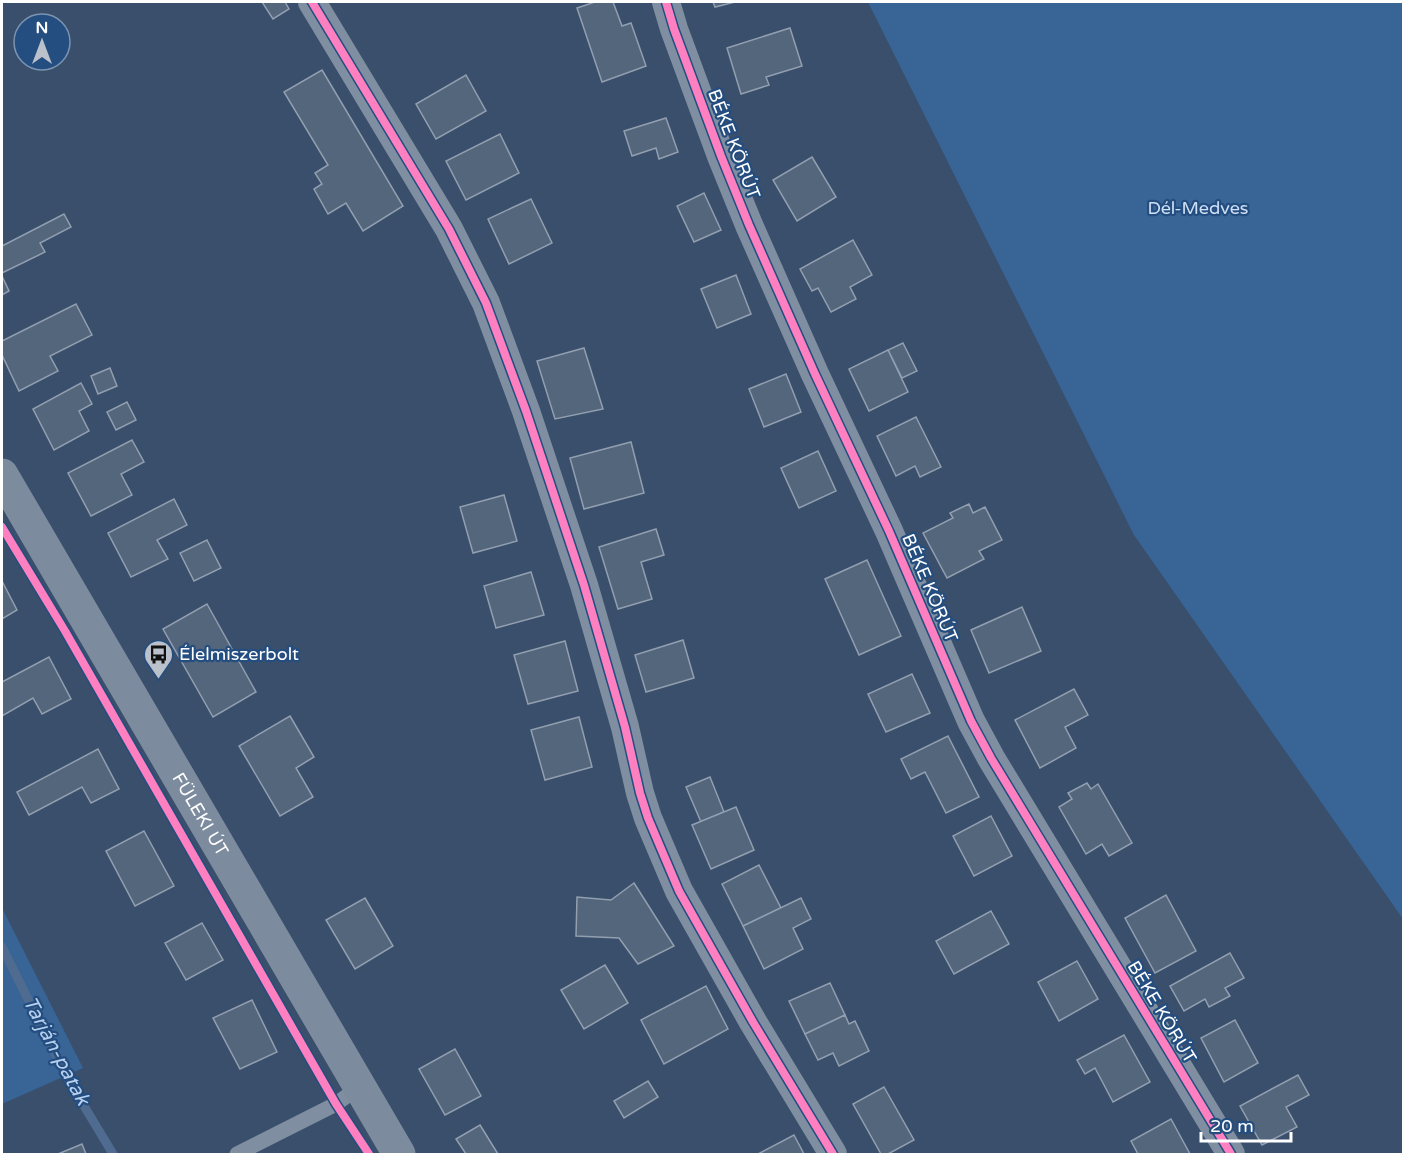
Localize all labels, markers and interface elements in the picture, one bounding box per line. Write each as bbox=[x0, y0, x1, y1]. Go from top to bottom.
north arrow bbox=[12, 12, 72, 72]
text: N bbox=[36, 18, 48, 38]
street label: BÉKE KÖRÚT bbox=[703, 86, 765, 202]
park label: Dél-Medves bbox=[1147, 197, 1249, 219]
street label: BÉKE KÖRÚT bbox=[897, 530, 963, 646]
bus stop icon: Élelmiszerbolt bbox=[142, 638, 174, 680]
place label: Élelmiszerbolt bbox=[179, 643, 299, 665]
street label: FÜLEKI ÚT bbox=[167, 769, 233, 860]
street label: BÉKE KÖRÚT bbox=[1123, 957, 1201, 1067]
water label: Tarján-patak bbox=[17, 993, 96, 1111]
scale bar bbox=[1201, 1105, 1291, 1143]
text: 20 m bbox=[1210, 1115, 1254, 1137]

